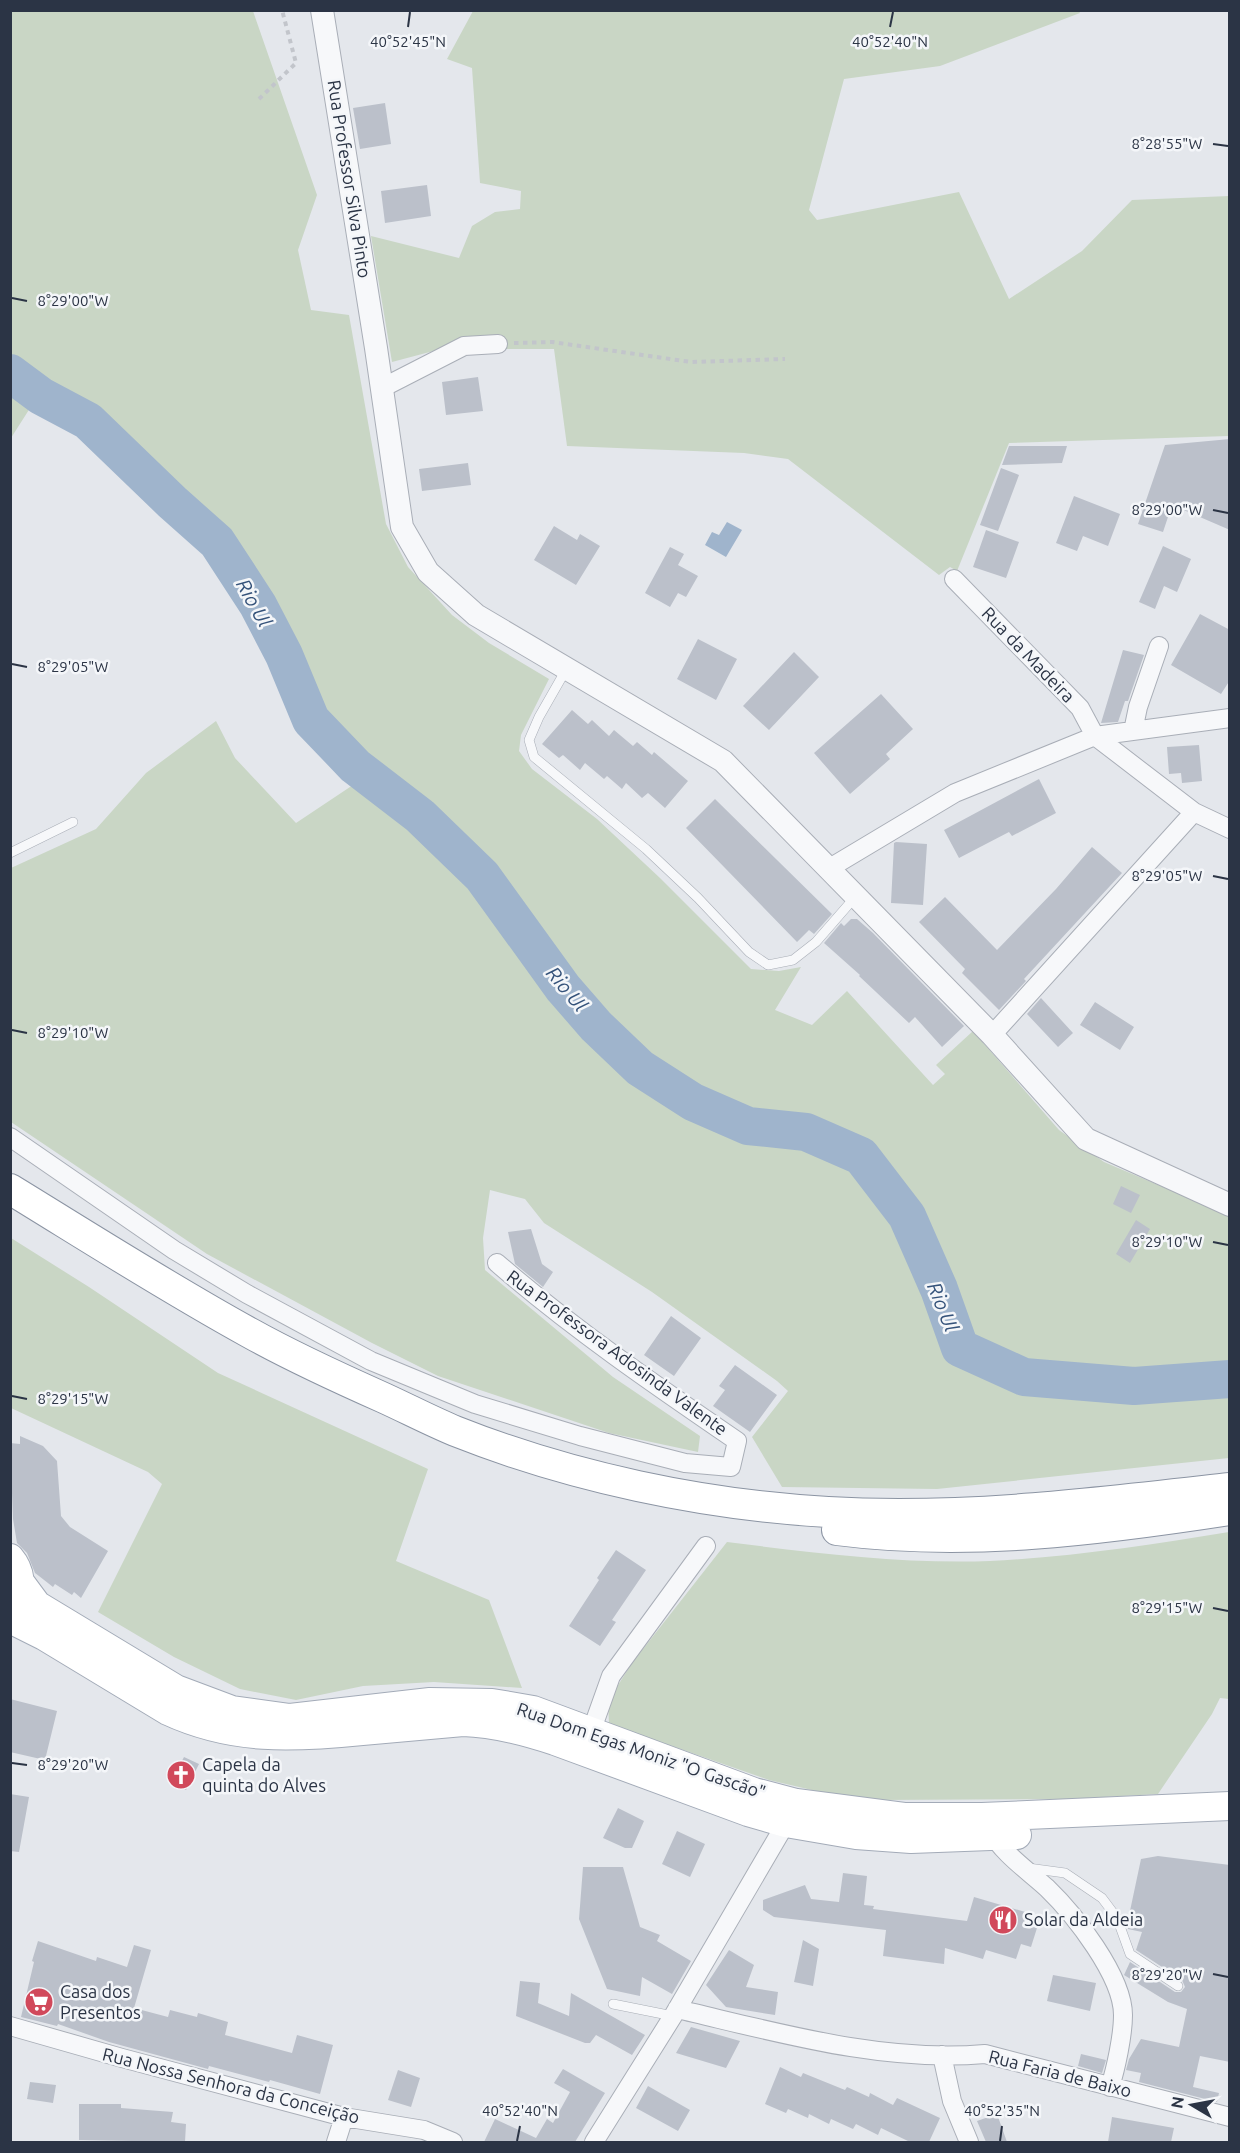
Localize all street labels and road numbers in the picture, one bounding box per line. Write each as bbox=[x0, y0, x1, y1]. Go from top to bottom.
street label: Rua Professor Silva Pinto bbox=[324, 78, 376, 279]
street label: Rua da Madeira bbox=[978, 603, 1079, 706]
street label: Rua Professora Adosinda Valente bbox=[504, 1265, 732, 1439]
street label: Rua Dom Egas Moniz "O Gascão" bbox=[514, 1698, 768, 1802]
street label: Rua Nossa Senhora da Conceição bbox=[101, 2043, 362, 2127]
street label: Rua Faria de Baixo bbox=[987, 2046, 1134, 2100]

